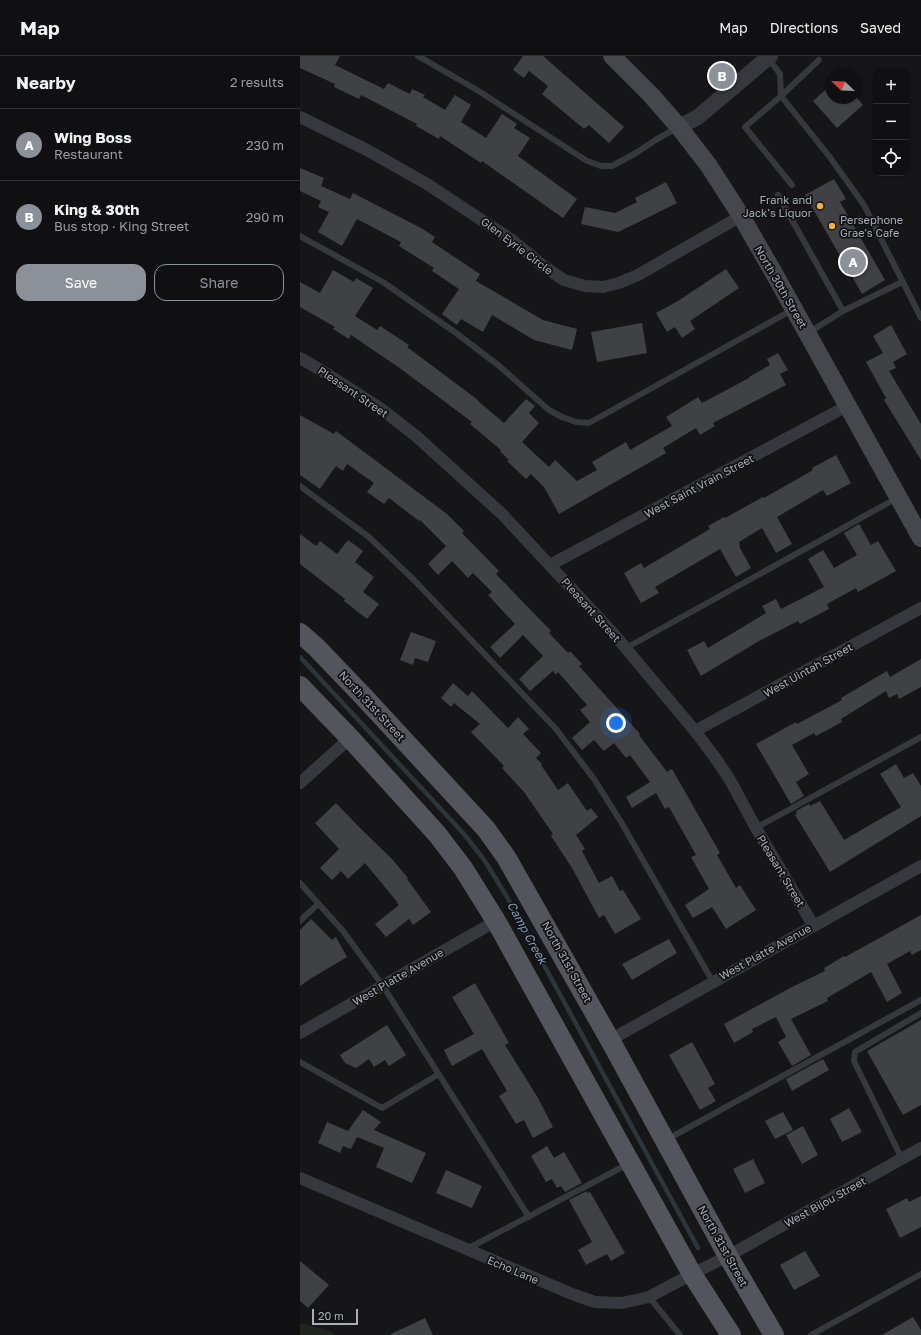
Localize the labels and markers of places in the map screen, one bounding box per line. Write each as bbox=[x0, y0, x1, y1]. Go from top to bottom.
pin: B bbox=[709, 61, 735, 91]
place label: Frank and Jack's Liquor bbox=[743, 193, 813, 219]
marker: Frank and Jack's Liquor bbox=[815, 201, 825, 211]
place label: Persephone Grae's Cafe bbox=[840, 213, 903, 239]
marker: Persephone Grae's Cafe bbox=[827, 221, 837, 231]
pin: A bbox=[840, 247, 866, 277]

